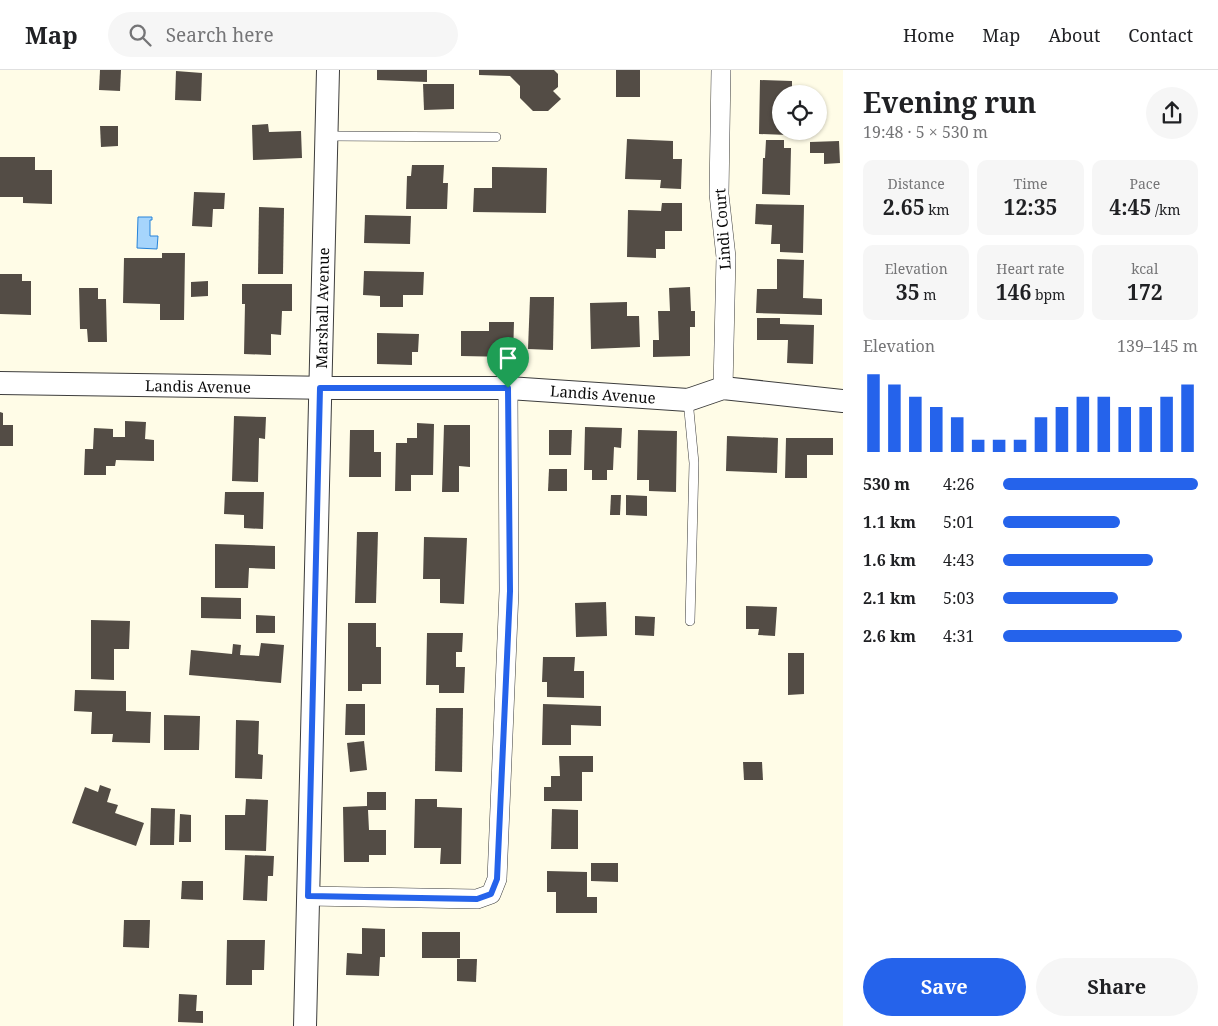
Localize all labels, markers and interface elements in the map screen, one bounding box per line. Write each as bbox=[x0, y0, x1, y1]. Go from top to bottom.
search box bbox=[108, 12, 458, 57]
text: Map bbox=[25, 18, 78, 51]
icon: search bbox=[126, 21, 154, 49]
text: Search here bbox=[166, 22, 274, 48]
text: Home bbox=[903, 23, 954, 47]
text: Map bbox=[982, 23, 1020, 47]
text: About bbox=[1048, 23, 1100, 47]
text: Contact bbox=[1128, 23, 1193, 47]
text: Evening run bbox=[863, 83, 1036, 121]
map controls bbox=[772, 85, 827, 140]
button: locate bbox=[772, 85, 827, 140]
button: share bbox=[1146, 87, 1198, 139]
text: 19:48 · 5 × 530 m bbox=[863, 121, 988, 143]
text: Distance bbox=[888, 174, 945, 193]
text: Time bbox=[1014, 174, 1047, 193]
text: Pace bbox=[1129, 174, 1160, 193]
street label: Lindi Court bbox=[709, 188, 735, 270]
text: 2.65 bbox=[883, 193, 925, 221]
text: 12:35 bbox=[1004, 193, 1057, 221]
text: 4:45 bbox=[1109, 193, 1151, 221]
text: km bbox=[925, 200, 950, 219]
text: /km bbox=[1151, 200, 1180, 219]
street label: Marshall Avenue bbox=[311, 247, 333, 369]
text: Elevation bbox=[885, 259, 948, 278]
text: Heart rate bbox=[996, 259, 1065, 278]
text: kcal bbox=[1131, 259, 1158, 278]
text: 35 bbox=[896, 278, 920, 306]
text: 146 bbox=[996, 278, 1031, 306]
text: 172 bbox=[1127, 278, 1163, 306]
text: m bbox=[920, 285, 936, 304]
text: bpm bbox=[1031, 285, 1065, 304]
text: Elevation bbox=[863, 335, 935, 357]
text: 139–145 m bbox=[1117, 335, 1198, 357]
pin bbox=[487, 337, 529, 388]
icon: arrive bbox=[494, 344, 522, 372]
street label: Landis Avenue bbox=[145, 375, 251, 397]
street label: Landis Avenue bbox=[550, 380, 656, 408]
text: 530 m bbox=[863, 473, 910, 495]
text: 4:26 bbox=[943, 473, 974, 495]
text: 1.1 km bbox=[863, 511, 916, 533]
text: 5:01 bbox=[943, 511, 974, 533]
text: 1.6 km bbox=[863, 549, 916, 571]
text: 4:43 bbox=[943, 549, 974, 571]
text: 2.1 km bbox=[863, 587, 916, 609]
text: 5:03 bbox=[943, 587, 974, 609]
text: 2.6 km bbox=[863, 625, 916, 647]
text: 4:31 bbox=[943, 625, 974, 647]
button: Save bbox=[863, 958, 1026, 1016]
button: Share bbox=[1036, 958, 1198, 1016]

